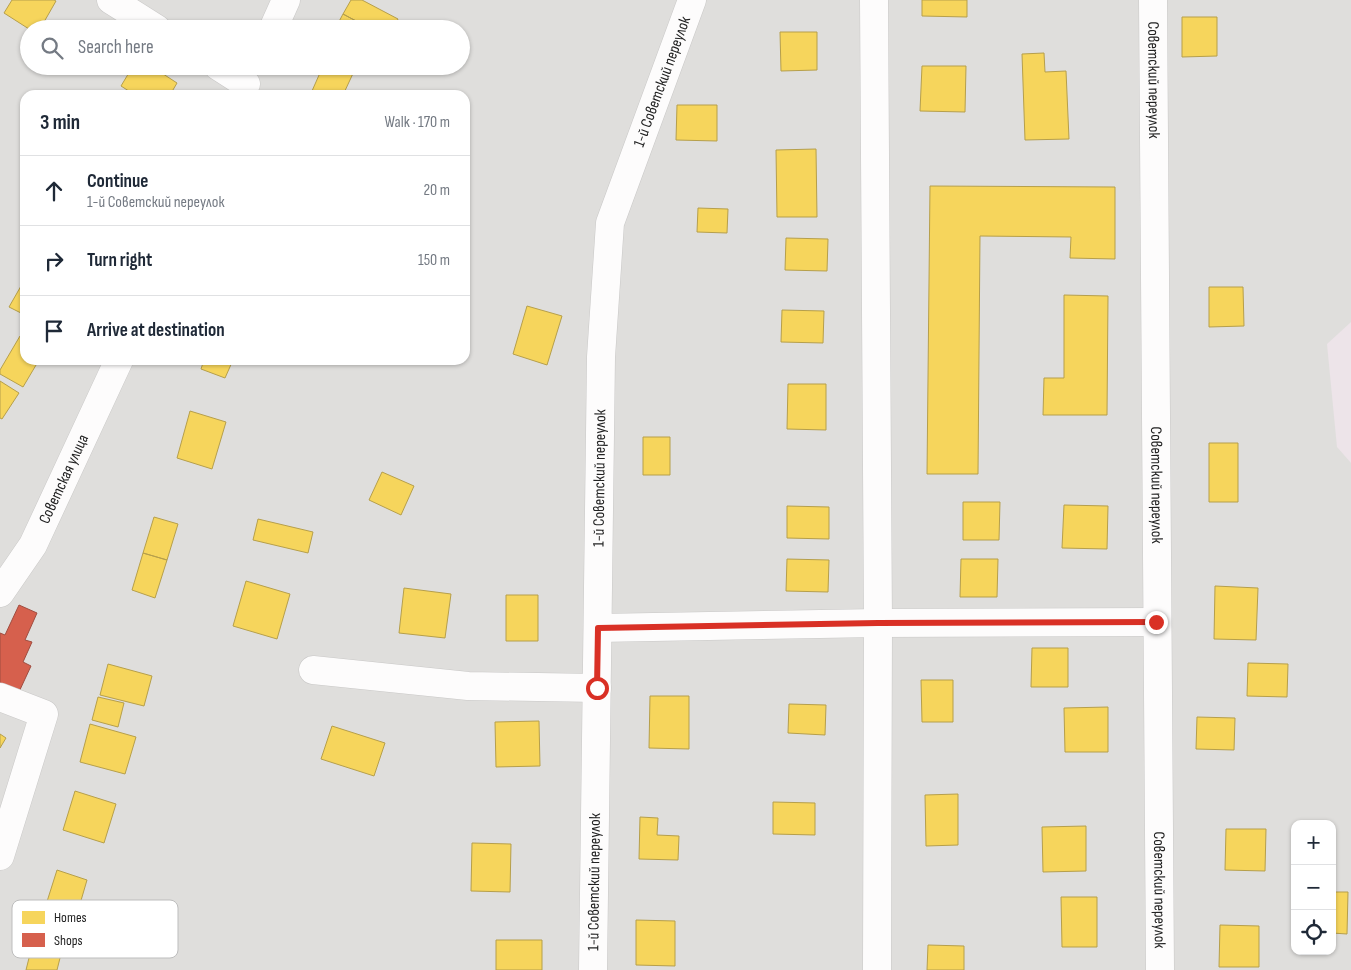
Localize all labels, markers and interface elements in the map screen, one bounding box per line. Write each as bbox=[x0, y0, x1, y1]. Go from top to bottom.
street label: 1-й Советский переулок bbox=[629, 13, 695, 149]
search box bbox=[20, 20, 470, 75]
street label: Советский переулок bbox=[1144, 22, 1164, 139]
icon: search bbox=[38, 34, 66, 62]
text: Search here bbox=[78, 36, 154, 59]
text: 3 min bbox=[40, 110, 80, 135]
text: Walk · 170 m bbox=[385, 113, 450, 132]
text: Continue bbox=[87, 170, 148, 193]
icon: ahead bbox=[40, 177, 68, 205]
text: 20 m bbox=[423, 181, 450, 200]
text: 1-й Советский переулок bbox=[87, 193, 224, 212]
icon: right bbox=[40, 247, 68, 275]
text: Turn right bbox=[87, 249, 152, 272]
text: 150 m bbox=[418, 251, 450, 270]
icon: arrive bbox=[40, 317, 68, 345]
text: Arrive at destination bbox=[87, 319, 225, 342]
street label: 1-й Советский переулок bbox=[589, 408, 610, 547]
street label: Советский переулок bbox=[1147, 426, 1166, 544]
street label: Советская улица bbox=[35, 431, 93, 527]
route end bbox=[1145, 611, 1168, 634]
route start bbox=[586, 677, 609, 700]
street label: 1-й Советский переулок bbox=[584, 812, 605, 951]
map controls bbox=[1291, 820, 1336, 955]
button: + bbox=[1291, 820, 1336, 865]
street label: Советский переулок bbox=[1150, 831, 1169, 949]
button: − bbox=[1291, 865, 1336, 910]
legend bbox=[12, 900, 178, 958]
text: Homes bbox=[54, 909, 87, 926]
button: locate bbox=[1291, 910, 1336, 955]
text: Shops bbox=[54, 932, 83, 949]

